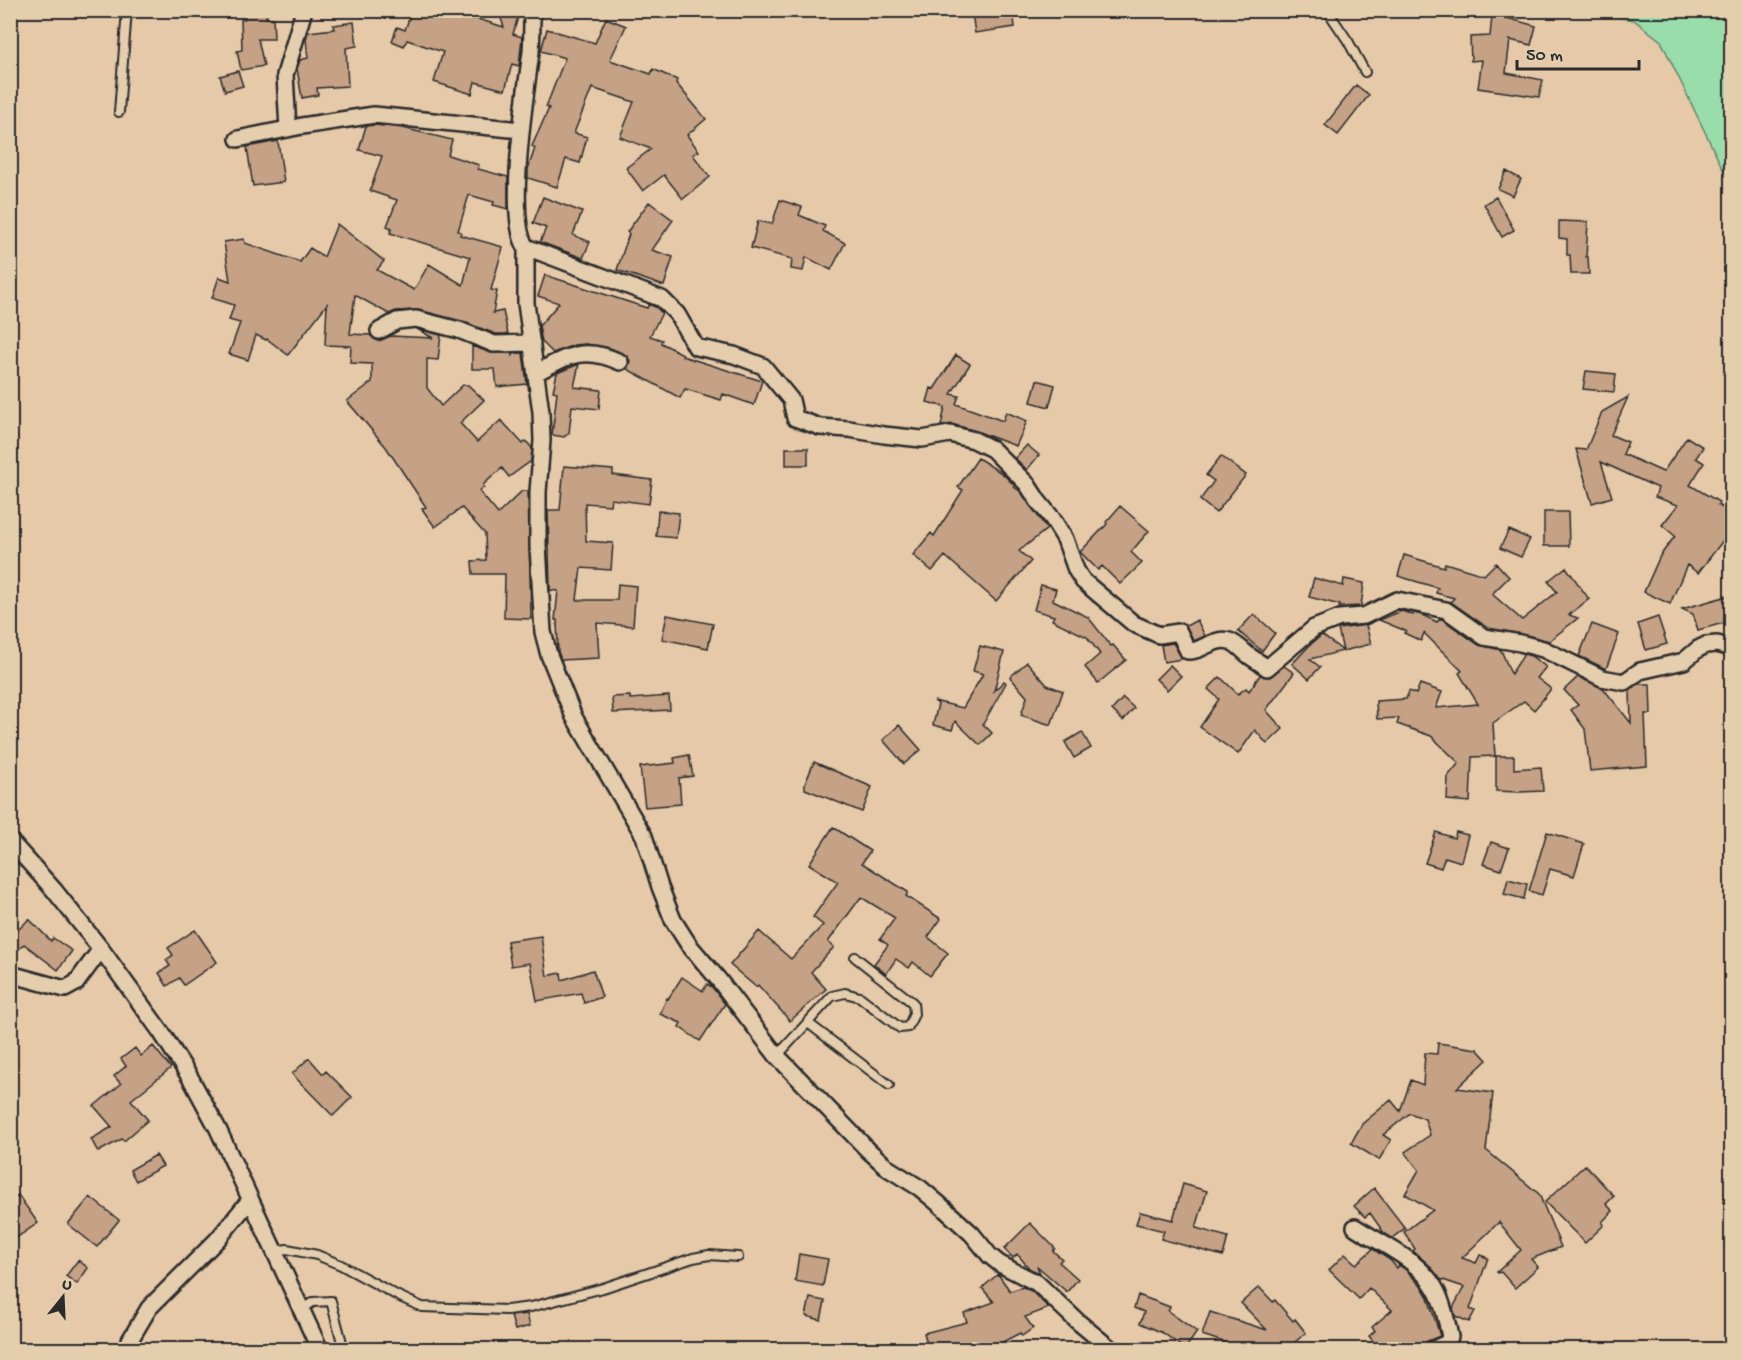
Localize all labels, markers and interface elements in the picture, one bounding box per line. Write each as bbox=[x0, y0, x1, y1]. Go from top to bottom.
scale bar bbox=[1517, 33, 1638, 71]
text: 50 m bbox=[1526, 46, 1563, 67]
north arrow bbox=[33, 1267, 93, 1327]
text: U bbox=[59, 1276, 75, 1297]

